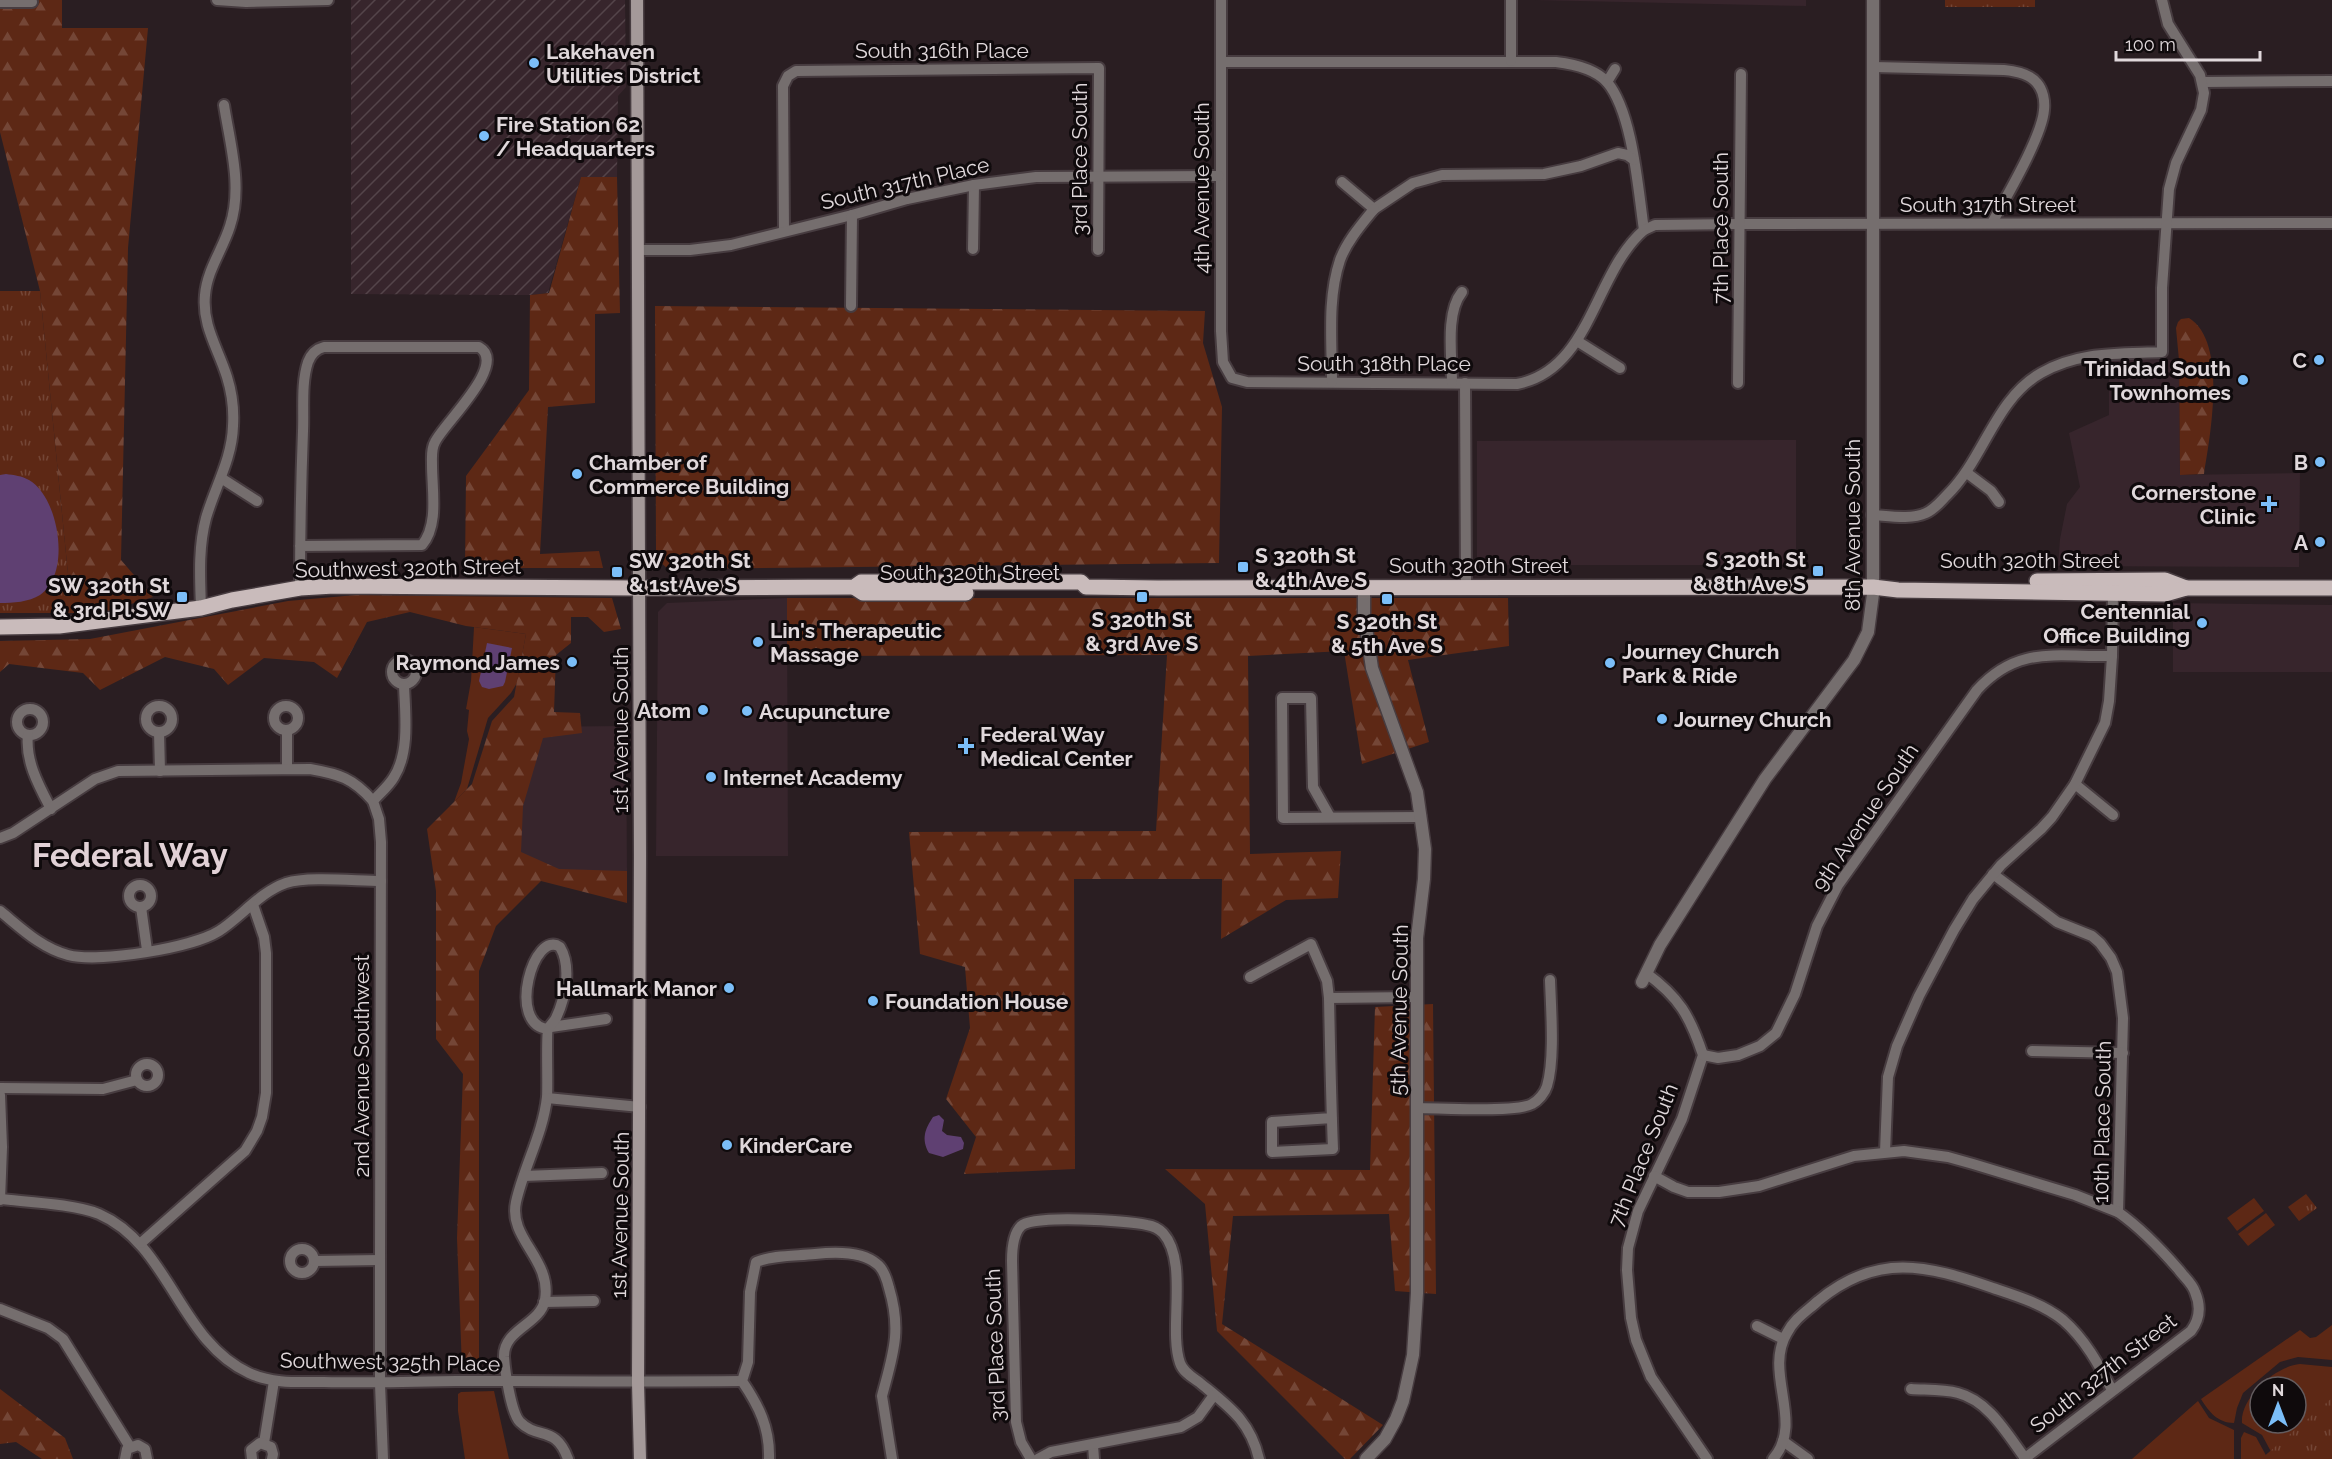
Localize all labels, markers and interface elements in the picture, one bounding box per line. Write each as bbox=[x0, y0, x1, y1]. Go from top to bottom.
scale bar bbox=[2116, 24, 2260, 62]
text: 100 m bbox=[2125, 34, 2176, 55]
street label: South 316th Place bbox=[855, 38, 1029, 63]
place label: Lakehaven Utilities District bbox=[546, 39, 701, 88]
marker: Lakehaven Utilities District bbox=[527, 56, 541, 70]
street label: 3rd Place South bbox=[1067, 82, 1092, 236]
street label: 4th Avenue South bbox=[1189, 102, 1214, 274]
place label: Fire Station 62 / Headquarters bbox=[496, 112, 655, 161]
marker: Fire Station 62 / Headquarters bbox=[477, 129, 491, 143]
street label: South 317th Place bbox=[818, 151, 992, 215]
street label: 7th Place South bbox=[1708, 152, 1733, 304]
street label: South 317th Street bbox=[1900, 192, 2076, 217]
place label: C bbox=[2293, 348, 2307, 373]
street label: South 318th Place bbox=[1297, 351, 1471, 376]
marker: C bbox=[2312, 353, 2326, 367]
place label: Trinidad South Townhomes bbox=[2084, 356, 2231, 405]
marker: Trinidad South Townhomes bbox=[2236, 373, 2250, 387]
street label: 8th Avenue South bbox=[1840, 439, 1865, 611]
place label: Chamber of Commerce Building bbox=[589, 450, 789, 499]
place label: B bbox=[2294, 450, 2308, 475]
marker: B bbox=[2313, 455, 2327, 469]
marker: Chamber of Commerce Building bbox=[570, 467, 584, 481]
place label: Cornerstone Clinic bbox=[2131, 480, 2256, 529]
marker: Cornerstone Clinic bbox=[2260, 495, 2278, 513]
place label: A bbox=[2294, 530, 2309, 555]
marker: A bbox=[2313, 535, 2327, 549]
place label: S 320th St & 4th Ave S bbox=[1255, 543, 1367, 592]
place label: S 320th St & 8th Ave S bbox=[1693, 547, 1806, 596]
place label: SW 320th St & 1st Ave S bbox=[629, 548, 751, 597]
street label: South 320th Street bbox=[1940, 548, 2120, 573]
street label: South 320th Street bbox=[1389, 553, 1569, 578]
street label: Southwest 320th Street bbox=[295, 554, 521, 582]
street label: South 320th Street bbox=[880, 560, 1060, 585]
marker: S 320th St & 4th Ave S bbox=[1236, 560, 1250, 574]
marker: S 320th St & 8th Ave S bbox=[1811, 564, 1825, 578]
marker: SW 320th St & 1st Ave S bbox=[610, 565, 624, 579]
place label: SW 320th St & 3rd Pl SW bbox=[48, 573, 171, 622]
marker: SW 320th St & 3rd Pl SW bbox=[175, 590, 189, 604]
marker: S 320th St & 3rd Ave S bbox=[1135, 590, 1149, 604]
marker: S 320th St & 5th Ave S bbox=[1380, 592, 1394, 606]
place label: Centennial Office Building bbox=[2043, 599, 2190, 648]
place label: S 320th St & 3rd Ave S bbox=[1086, 607, 1199, 656]
place label: S 320th St & 5th Ave S bbox=[1331, 609, 1443, 658]
marker: Centennial Office Building bbox=[2195, 616, 2209, 630]
place label: Lin's Therapeutic Massage bbox=[770, 618, 942, 667]
marker: Lin's Therapeutic Massage bbox=[751, 635, 765, 649]
place label: Journey Church Park & Ride bbox=[1622, 639, 1780, 688]
street label: 1st Avenue South bbox=[608, 647, 633, 813]
place label: Raymond James bbox=[395, 650, 560, 675]
marker: Raymond James bbox=[565, 655, 579, 669]
marker: Journey Church Park & Ride bbox=[1603, 656, 1617, 670]
place label: Atom bbox=[637, 698, 691, 723]
place label: Acupuncture bbox=[759, 699, 890, 724]
marker: Atom bbox=[696, 703, 710, 717]
marker: Acupuncture bbox=[740, 704, 754, 718]
place label: Journey Church bbox=[1674, 707, 1832, 732]
marker: Journey Church bbox=[1655, 712, 1669, 726]
place label: Federal Way Medical Center bbox=[980, 722, 1133, 771]
marker: Federal Way Medical Center bbox=[957, 737, 975, 755]
street label: 9th Avenue South bbox=[1806, 739, 1924, 895]
place label: Internet Academy bbox=[723, 765, 903, 790]
marker: Internet Academy bbox=[704, 770, 718, 784]
district label: Federal Way bbox=[32, 836, 228, 875]
street label: 5th Avenue South bbox=[1385, 924, 1413, 1096]
street label: 2nd Avenue Southwest bbox=[349, 955, 374, 1177]
place label: Hallmark Manor bbox=[556, 976, 717, 1001]
marker: Hallmark Manor bbox=[722, 981, 736, 995]
place label: Foundation House bbox=[885, 989, 1069, 1014]
marker: Foundation House bbox=[866, 994, 880, 1008]
street label: 10th Place South bbox=[2088, 1040, 2116, 1204]
street label: 7th Place South bbox=[1603, 1080, 1683, 1230]
street label: 1st Avenue South bbox=[606, 1131, 634, 1299]
place label: KinderCare bbox=[739, 1133, 853, 1158]
marker: KinderCare bbox=[720, 1138, 734, 1152]
street label: 3rd Place South bbox=[980, 1268, 1010, 1422]
street label: South 327th Street bbox=[2025, 1308, 2181, 1438]
street label: Southwest 325th Place bbox=[280, 1348, 500, 1376]
north arrow bbox=[2248, 1375, 2308, 1435]
text: N bbox=[2272, 1381, 2284, 1400]

